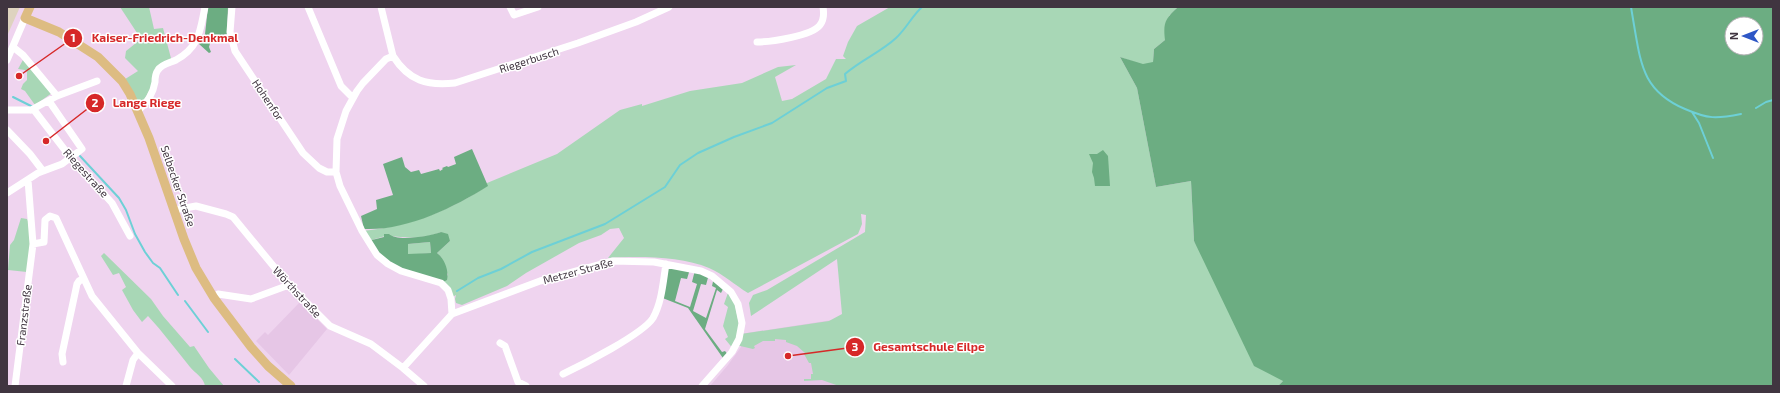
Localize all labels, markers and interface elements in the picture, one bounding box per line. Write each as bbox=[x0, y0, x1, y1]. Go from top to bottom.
north arrow bbox=[1724, 16, 1764, 56]
callout: Kaiser-Friedrich-Denkmal bbox=[63, 26, 246, 50]
text: 1 bbox=[70, 30, 76, 44]
text: Kaiser-Friedrich-Denkmal bbox=[92, 30, 238, 44]
text: N bbox=[1727, 32, 1740, 40]
street label: Riegerbusch bbox=[497, 44, 560, 75]
street label: Hohenfor bbox=[250, 77, 287, 123]
callout: Lange Riege bbox=[85, 91, 189, 115]
text: 2 bbox=[92, 95, 99, 109]
text: Lange Riege bbox=[113, 95, 181, 109]
street label: Selbecker Straße bbox=[158, 144, 198, 228]
street label: Riegestraße bbox=[61, 146, 112, 200]
street label: Metzer Straße bbox=[541, 255, 614, 286]
street label: Wörthstraße bbox=[270, 263, 324, 320]
street label: Franzstraße bbox=[13, 283, 34, 346]
callout: Gesamtschule Eilpe bbox=[845, 335, 993, 359]
text: 3 bbox=[852, 339, 859, 353]
text: Gesamtschule Eilpe bbox=[873, 339, 985, 353]

